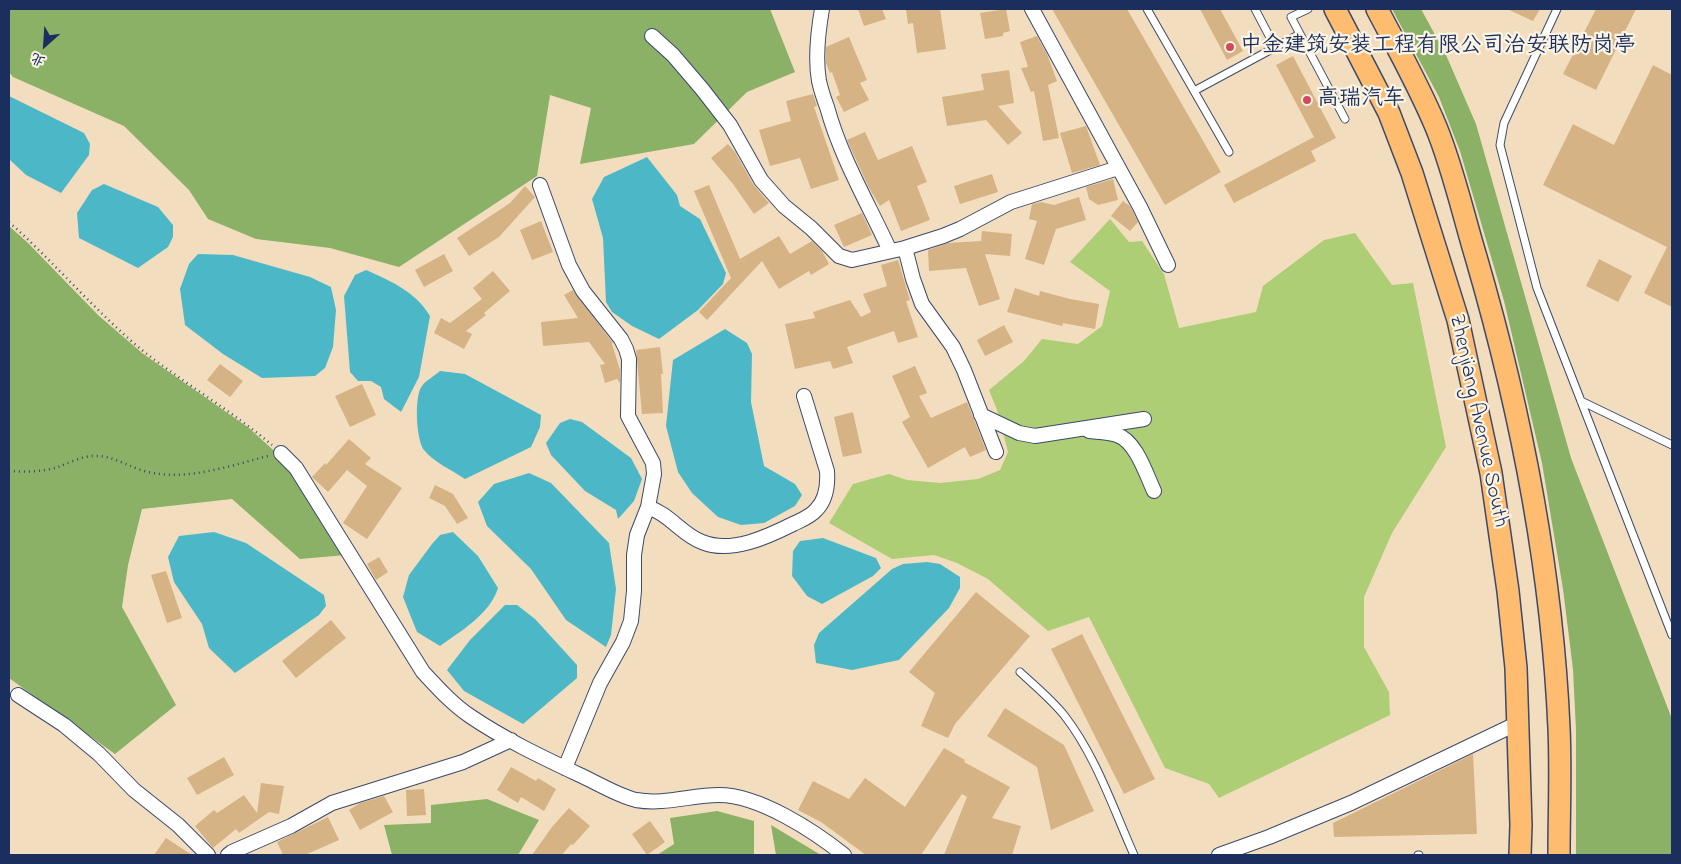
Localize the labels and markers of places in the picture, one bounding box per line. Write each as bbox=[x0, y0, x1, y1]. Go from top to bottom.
place label: 中金建筑安装工程有限公司治安联防岗亭 bbox=[1240, 34, 1636, 60]
marker: 中金建筑安装工程有限公司治安联防岗亭 bbox=[1224, 41, 1236, 53]
place label: 高瑞汽车 bbox=[1317, 87, 1405, 113]
marker: 高瑞汽车 bbox=[1301, 94, 1313, 106]

